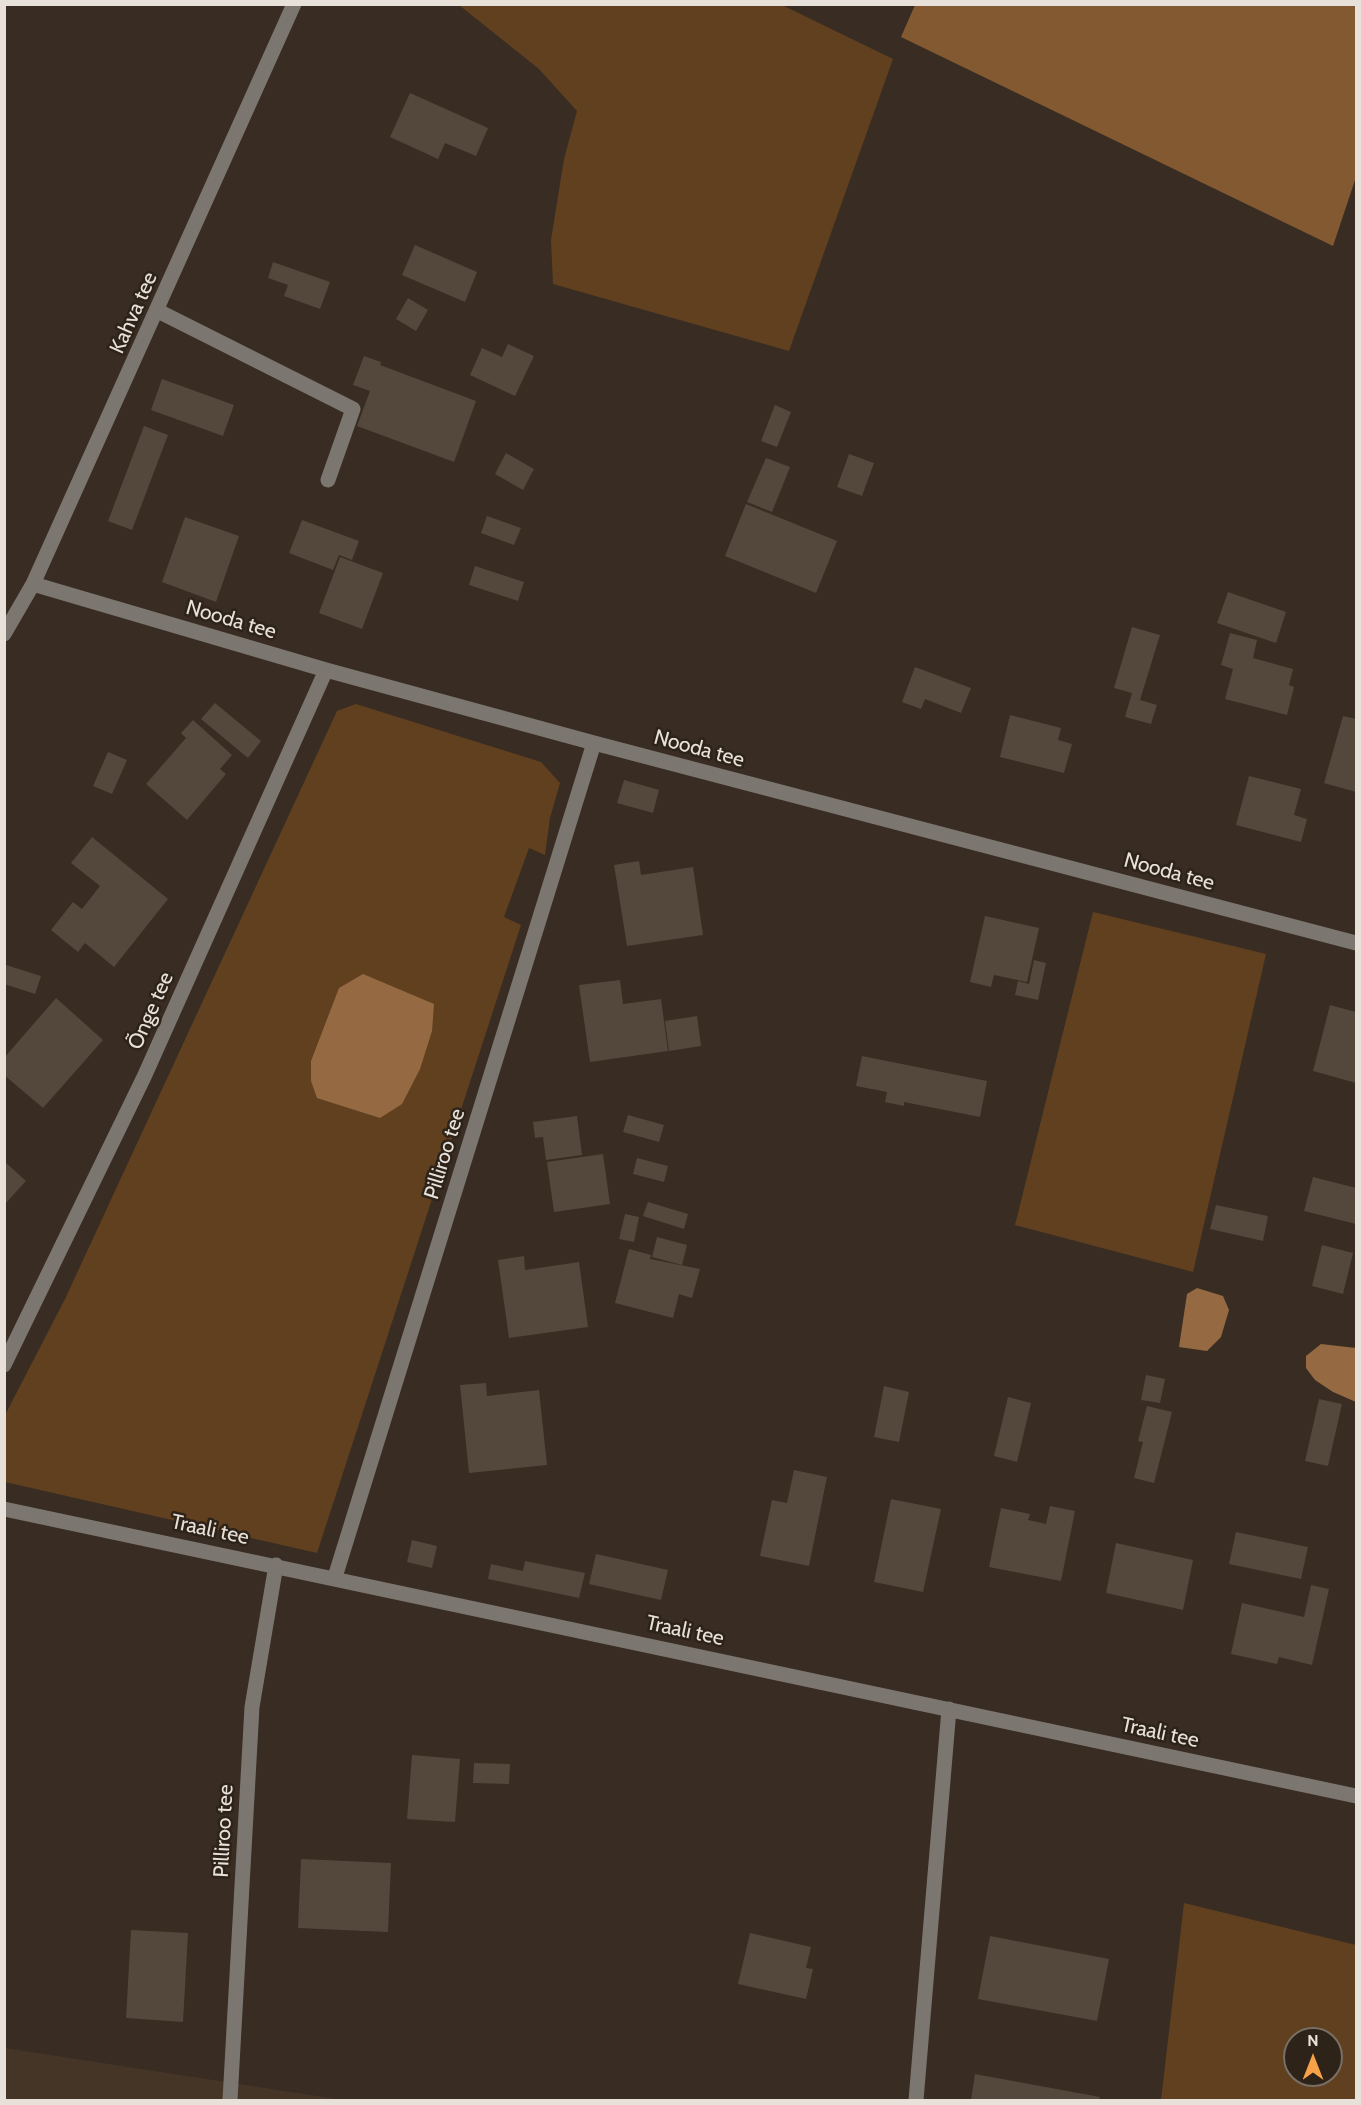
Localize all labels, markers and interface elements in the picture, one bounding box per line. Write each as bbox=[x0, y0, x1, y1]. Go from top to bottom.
street label: Kahva tee bbox=[105, 268, 163, 358]
street label: Nooda tee bbox=[183, 595, 279, 645]
street label: Nooda tee bbox=[651, 725, 747, 773]
street label: Nooda tee bbox=[1121, 848, 1217, 896]
street label: Õnge tee bbox=[123, 968, 179, 1054]
street label: Pilliroo tee bbox=[419, 1106, 471, 1202]
street label: Traali tee bbox=[169, 1510, 251, 1550]
street label: Traali tee bbox=[644, 1611, 726, 1651]
street label: Traali tee bbox=[1119, 1713, 1201, 1753]
street label: Pilliroo tee bbox=[209, 1784, 239, 1878]
north arrow bbox=[1283, 2027, 1343, 2087]
text: N bbox=[1307, 2031, 1319, 2050]

